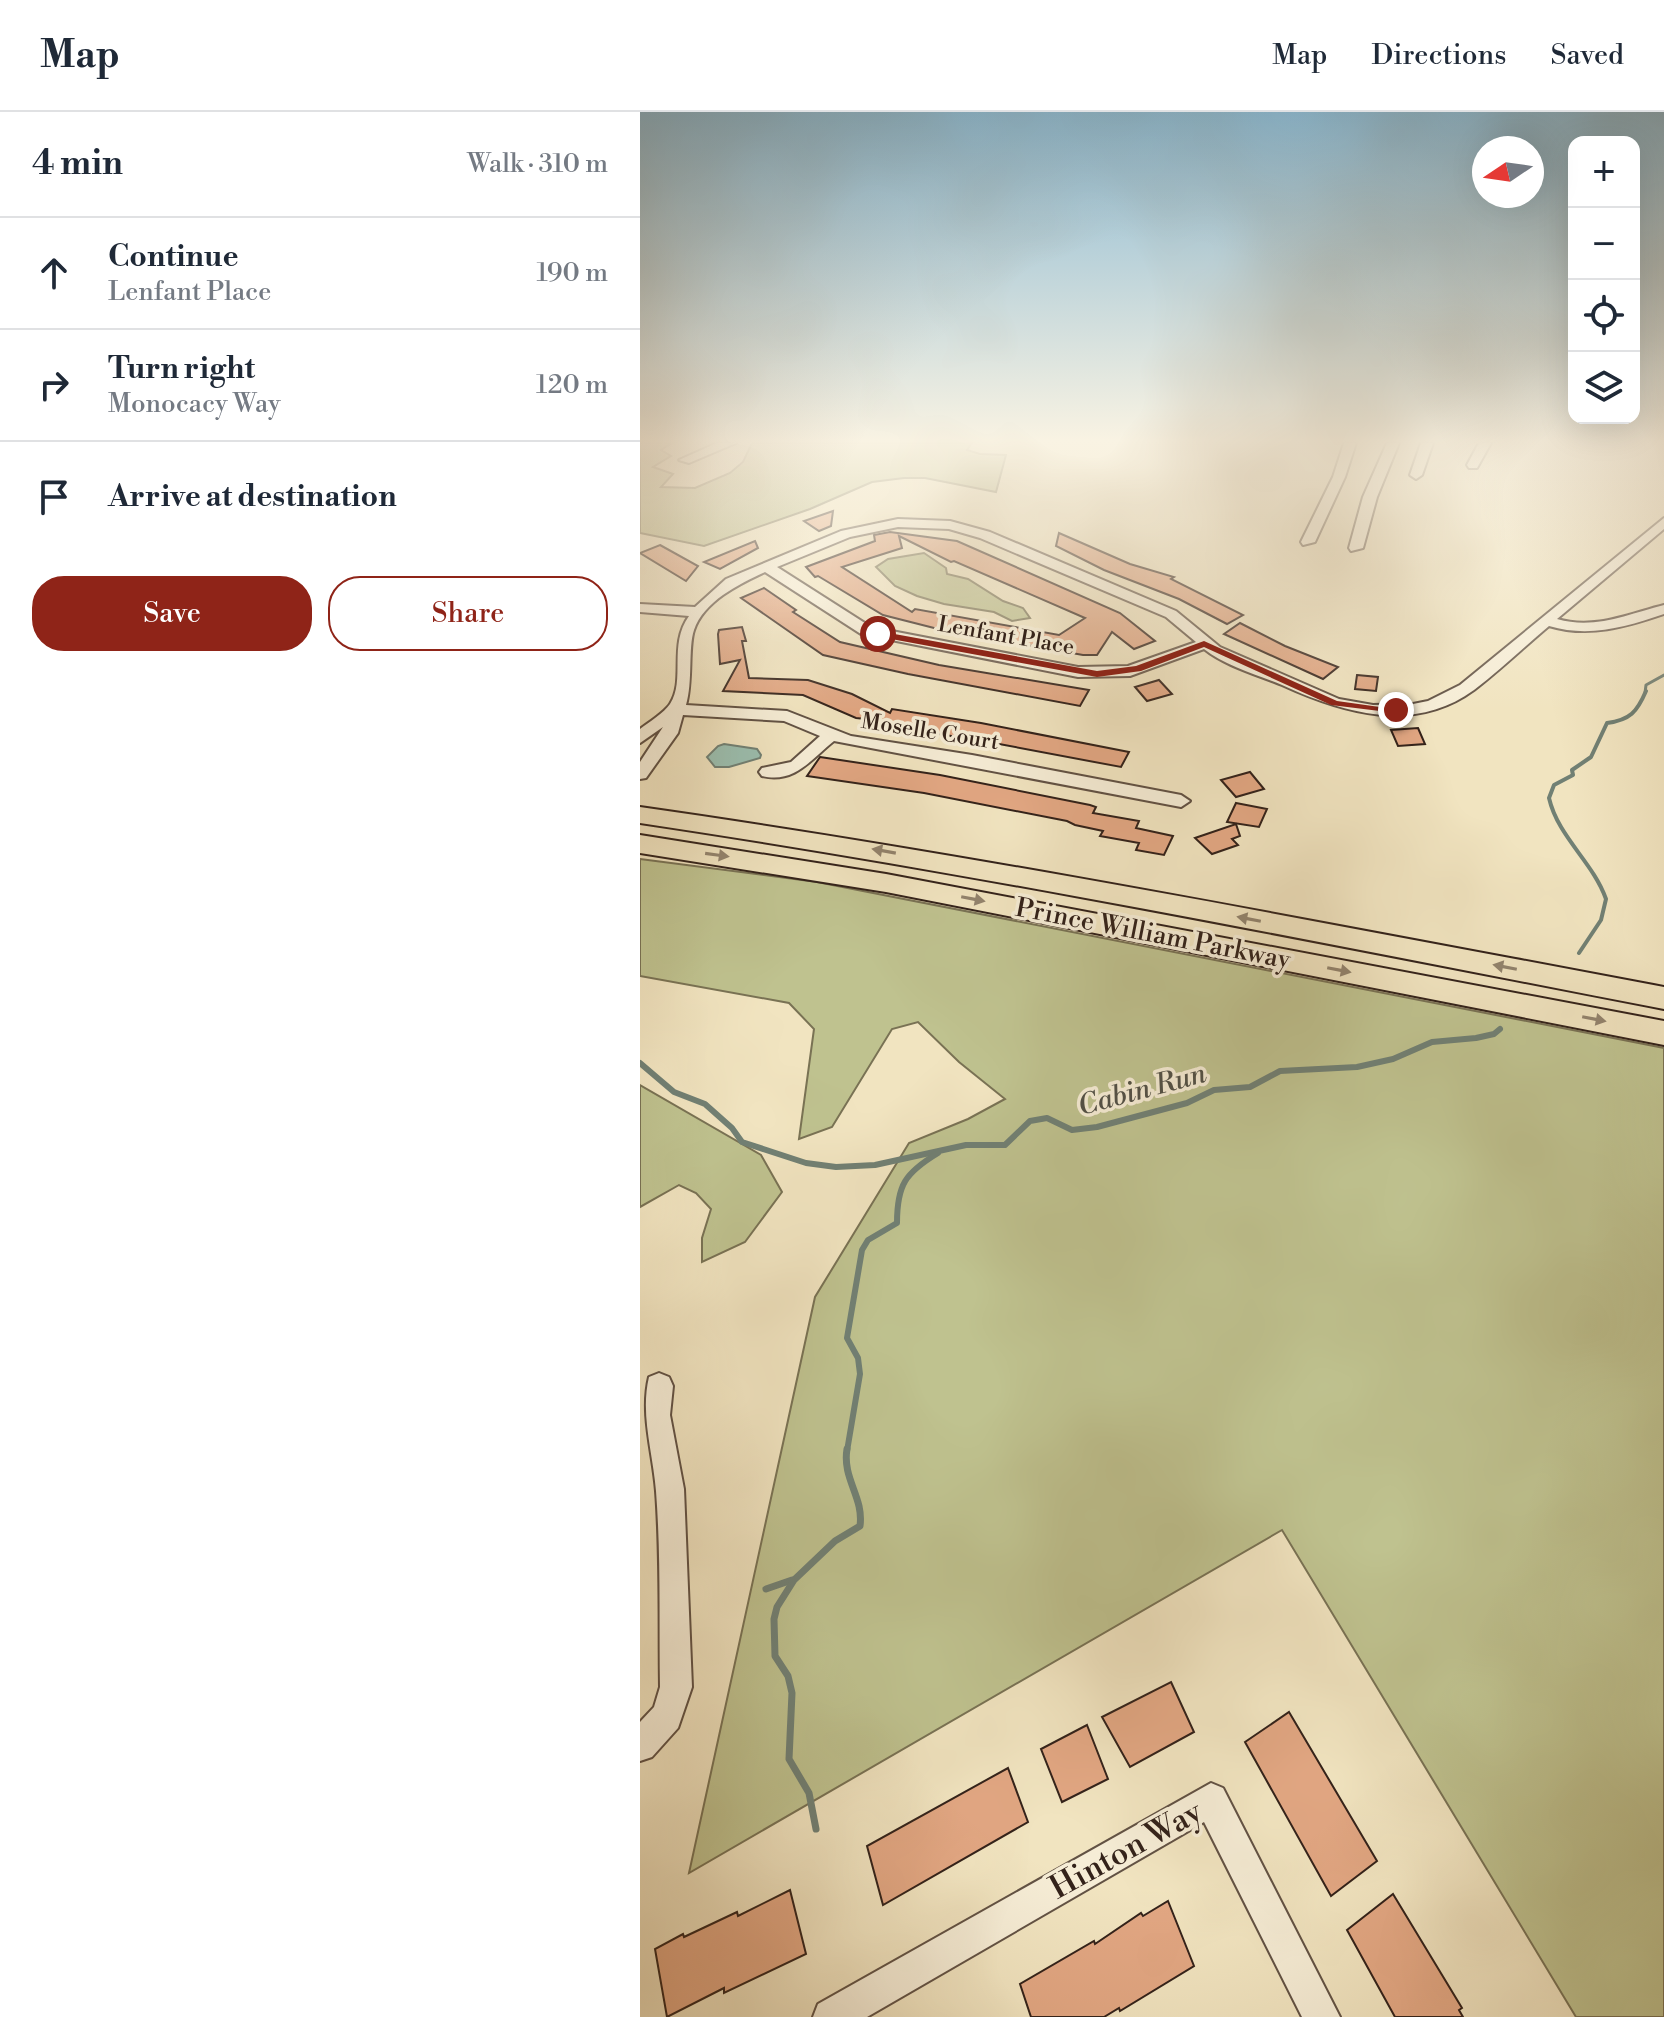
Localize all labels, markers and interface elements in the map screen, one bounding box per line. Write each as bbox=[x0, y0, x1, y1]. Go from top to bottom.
text: Map bbox=[40, 32, 120, 79]
text: Map bbox=[1272, 38, 1327, 73]
text: Directions bbox=[1371, 38, 1506, 73]
text: Saved bbox=[1550, 38, 1624, 73]
north arrow bbox=[1472, 136, 1544, 208]
map controls bbox=[1568, 136, 1640, 424]
button: + bbox=[1568, 136, 1640, 208]
text: 4 min bbox=[32, 143, 123, 185]
text: Walk · 310 m bbox=[467, 148, 608, 180]
button: − bbox=[1568, 208, 1640, 280]
text: Continue bbox=[108, 238, 239, 276]
icon: ahead bbox=[32, 251, 76, 295]
text: 190 m bbox=[537, 257, 608, 289]
text: Lenfant Place bbox=[108, 276, 271, 308]
button: locate bbox=[1568, 280, 1640, 352]
text: Turn right bbox=[108, 350, 255, 388]
button: layers bbox=[1568, 352, 1640, 424]
icon: right bbox=[32, 363, 76, 407]
text: 120 m bbox=[536, 369, 608, 401]
text: Monocacy Way bbox=[108, 388, 281, 420]
icon: arrive bbox=[32, 475, 76, 519]
text: Arrive at destination bbox=[108, 478, 397, 516]
button: Save bbox=[32, 576, 312, 651]
button: Share bbox=[328, 576, 608, 651]
street label: Lenfant Place bbox=[936, 611, 1076, 661]
route start bbox=[860, 616, 896, 652]
route end bbox=[1378, 692, 1414, 728]
street label: Moselle Court bbox=[859, 708, 1001, 756]
one-way arrow bbox=[871, 845, 896, 857]
one-way arrow bbox=[705, 849, 730, 862]
street label: Prince William Parkway bbox=[1013, 892, 1294, 976]
one-way arrow bbox=[961, 894, 986, 906]
one-way arrow bbox=[1237, 912, 1262, 925]
one-way arrow bbox=[1492, 960, 1517, 972]
one-way arrow bbox=[1326, 964, 1351, 977]
one-way arrow bbox=[1582, 1014, 1607, 1026]
water label: Cabin Run bbox=[1074, 1056, 1210, 1124]
street label: Hinton Way bbox=[1043, 1791, 1210, 1908]

